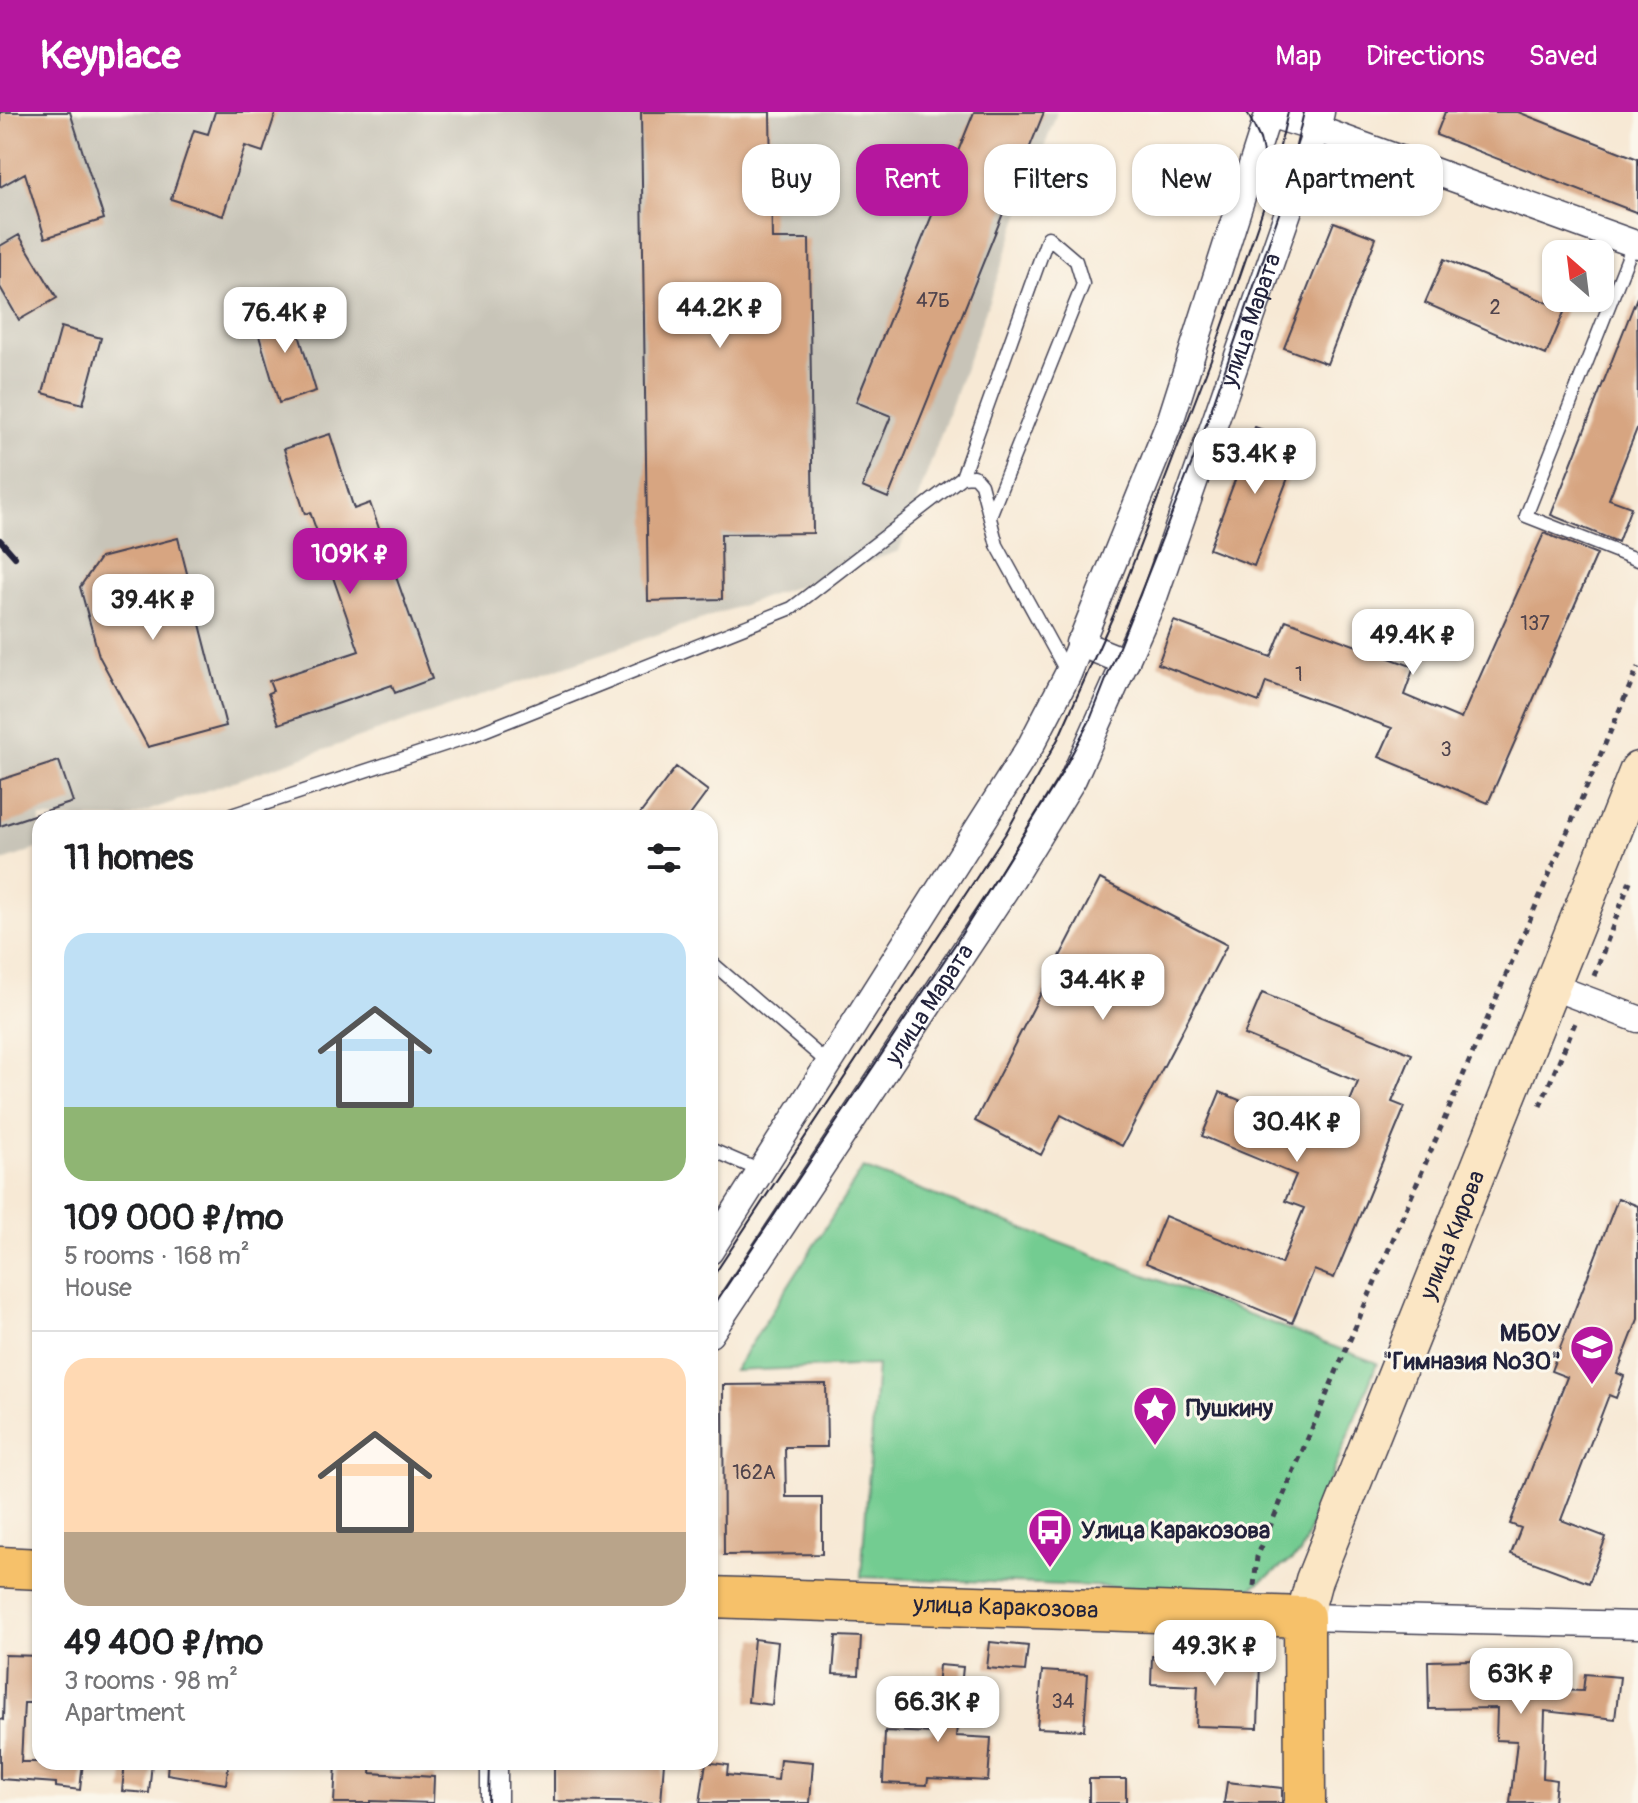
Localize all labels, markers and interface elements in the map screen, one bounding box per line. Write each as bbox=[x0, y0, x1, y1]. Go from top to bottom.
text: Keyplace bbox=[40, 32, 181, 80]
text: Map bbox=[1275, 39, 1322, 74]
text: Directions bbox=[1366, 39, 1485, 74]
text: Saved bbox=[1529, 39, 1598, 74]
chip: Buy bbox=[742, 144, 840, 216]
chip: Rent bbox=[856, 144, 968, 216]
chip: Filters bbox=[984, 144, 1116, 216]
chip: New bbox=[1132, 144, 1240, 216]
chip: Apartment bbox=[1256, 144, 1443, 216]
north arrow bbox=[1542, 240, 1614, 312]
map controls bbox=[1542, 240, 1614, 312]
street label: улица Марата bbox=[1214, 249, 1287, 391]
pin: 44.2K ₽ bbox=[646, 282, 794, 350]
pin: 76.4K ₽ bbox=[211, 287, 359, 355]
house number: 47Б bbox=[916, 288, 950, 313]
text: 44.2K ₽ bbox=[676, 292, 764, 324]
house number: 2 bbox=[1489, 295, 1501, 320]
text: 76.4K ₽ bbox=[242, 297, 328, 329]
pin: 53.4K ₽ bbox=[1181, 428, 1329, 496]
text: 53.4K ₽ bbox=[1212, 438, 1298, 470]
pin: 109K ₽ bbox=[285, 528, 415, 596]
text: 109K ₽ bbox=[311, 538, 389, 570]
pin: 39.4K ₽ bbox=[79, 574, 227, 642]
text: 39.4K ₽ bbox=[110, 584, 196, 616]
pin: 49.4K ₽ bbox=[1339, 609, 1487, 677]
house number: 137 bbox=[1520, 611, 1550, 636]
text: 49.4K ₽ bbox=[1370, 619, 1456, 651]
house number: 1 bbox=[1295, 662, 1303, 687]
house number: 3 bbox=[1440, 737, 1452, 762]
icon: filters bbox=[642, 836, 686, 880]
text: 11 homes bbox=[64, 837, 193, 880]
street label: улица Марата bbox=[878, 938, 980, 1071]
pin: 34.4K ₽ bbox=[1029, 954, 1177, 1022]
text: 34.4K ₽ bbox=[1059, 964, 1147, 996]
icon: home bbox=[303, 985, 447, 1129]
pin: 30.4K ₽ bbox=[1223, 1096, 1371, 1164]
text: 30.4K ₽ bbox=[1252, 1106, 1342, 1138]
street label: улица Кирова bbox=[1413, 1166, 1491, 1305]
text: 109 000 ₽/mo bbox=[64, 1197, 284, 1240]
text: 5 rooms · 168 m² bbox=[64, 1240, 250, 1272]
text: House bbox=[64, 1272, 132, 1304]
place label: МБОУ "Гимназия №30" bbox=[1383, 1319, 1562, 1376]
school or university icon: МБОУ "Гимназия №30" bbox=[1568, 1323, 1616, 1386]
place icon: Пушкину bbox=[1131, 1384, 1179, 1447]
place label: Пушкину bbox=[1186, 1394, 1274, 1423]
icon: home bbox=[303, 1410, 447, 1554]
house number: 162А bbox=[732, 1460, 776, 1485]
bus stop icon: Улица Каракозова bbox=[1026, 1506, 1074, 1569]
place label: Улица Каракозова bbox=[1081, 1516, 1270, 1545]
street label: улица Каракозова bbox=[912, 1589, 1099, 1625]
pin: 49.3K ₽ bbox=[1141, 1620, 1289, 1688]
text: 49 400 ₽/mo bbox=[64, 1622, 263, 1665]
text: 49.3K ₽ bbox=[1172, 1630, 1258, 1662]
pin: 63K ₽ bbox=[1465, 1648, 1577, 1716]
text: 63K ₽ bbox=[1488, 1658, 1554, 1690]
text: 3 rooms · 98 m² bbox=[64, 1665, 238, 1697]
pin: 66.3K ₽ bbox=[864, 1676, 1012, 1744]
text: 66.3K ₽ bbox=[894, 1686, 982, 1718]
house number: 34 bbox=[1052, 1689, 1075, 1714]
text: Apartment bbox=[64, 1697, 185, 1729]

